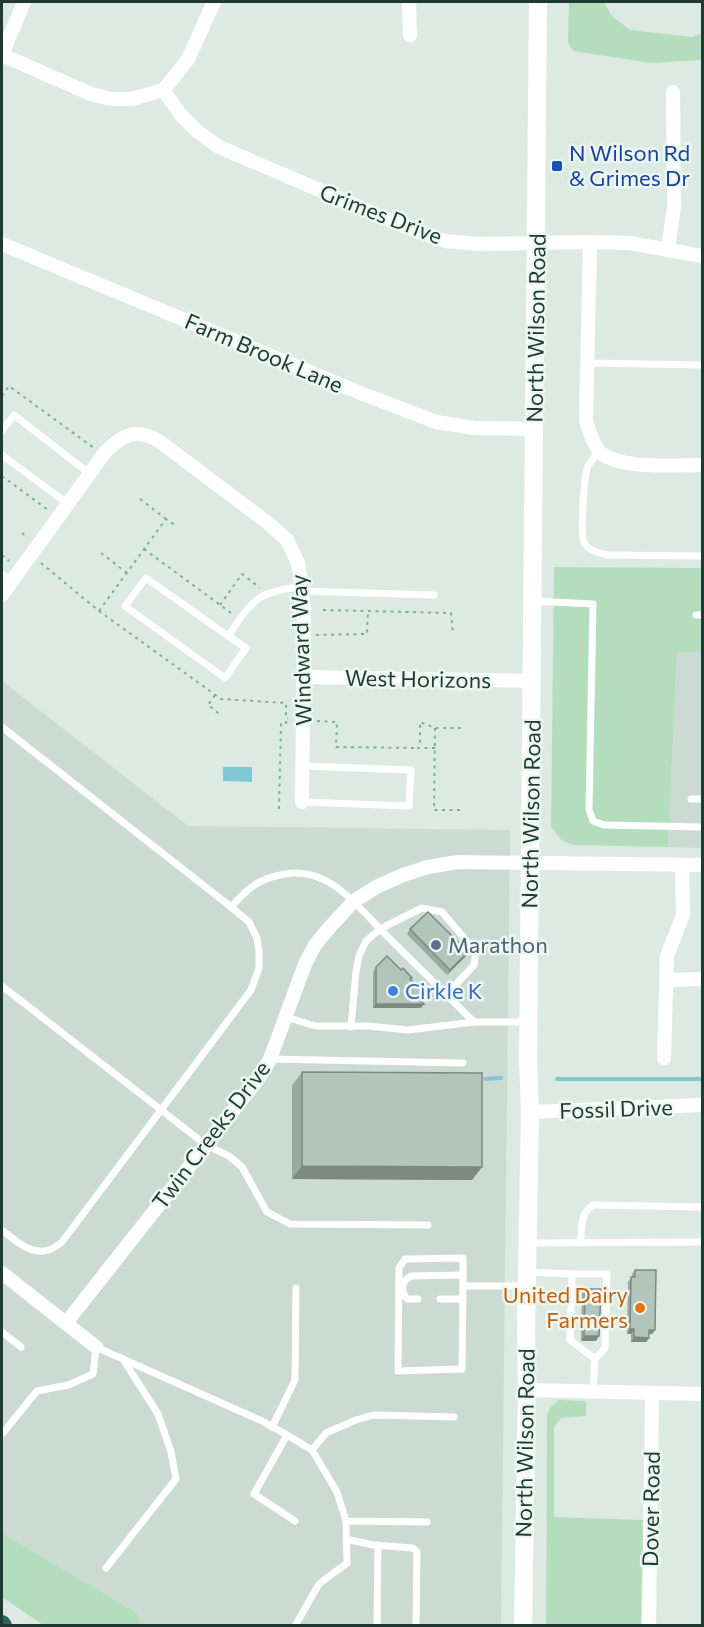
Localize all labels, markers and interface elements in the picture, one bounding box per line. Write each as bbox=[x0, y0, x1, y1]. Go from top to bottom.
place label: N Wilson Rd & Grimes Dr bbox=[569, 139, 690, 191]
marker: N Wilson Rd & Grimes Dr bbox=[550, 159, 564, 173]
street label: Grimes Drive bbox=[316, 178, 446, 249]
street label: North Wilson Road bbox=[520, 233, 551, 423]
street label: Farm Brook Lane bbox=[181, 307, 347, 398]
street label: Windward Way bbox=[284, 574, 317, 726]
street label: West Horizons bbox=[345, 664, 491, 693]
street label: North Wilson Road bbox=[515, 719, 546, 909]
place label: Marathon bbox=[448, 931, 548, 958]
marker: Marathon bbox=[429, 938, 443, 952]
place label: Cirkle K bbox=[405, 977, 483, 1004]
marker: Cirkle K bbox=[386, 984, 400, 998]
street label: Twin Creeks Drive bbox=[146, 1055, 275, 1214]
street label: Fossil Drive bbox=[559, 1093, 673, 1124]
place label: United Dairy Farmers bbox=[503, 1281, 628, 1333]
marker: United Dairy Farmers bbox=[633, 1301, 647, 1315]
street label: North Wilson Road bbox=[509, 1348, 540, 1538]
street label: Dover Road bbox=[636, 1451, 665, 1567]

